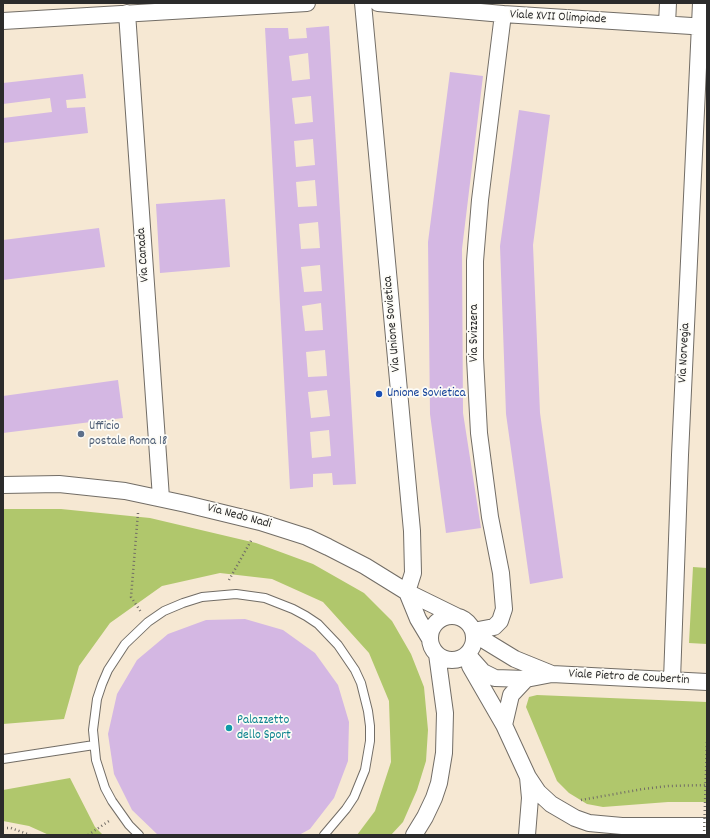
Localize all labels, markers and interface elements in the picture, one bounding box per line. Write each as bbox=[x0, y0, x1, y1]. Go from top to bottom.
street label: Viale XVII Olimpiade bbox=[509, 8, 607, 28]
street label: Via Canada bbox=[134, 227, 154, 283]
street label: Via Unione Sovietica bbox=[381, 275, 405, 373]
street label: Via Svizzera bbox=[467, 304, 483, 362]
street label: Via Norvegia bbox=[676, 323, 694, 383]
place label: Unione Sovietica bbox=[387, 386, 466, 402]
marker: Unione Sovietica bbox=[374, 389, 384, 399]
place label: Ufficio postale Roma 18 bbox=[89, 419, 167, 450]
marker: Ufficio postale Roma 18 bbox=[76, 429, 86, 439]
street label: Via Nedo Nadi bbox=[205, 501, 273, 533]
street label: Viale Pietro de Coubertin bbox=[568, 667, 690, 689]
place label: Palazzetto dello Sport bbox=[237, 713, 291, 744]
marker: Palazzetto dello Sport bbox=[224, 723, 234, 733]

